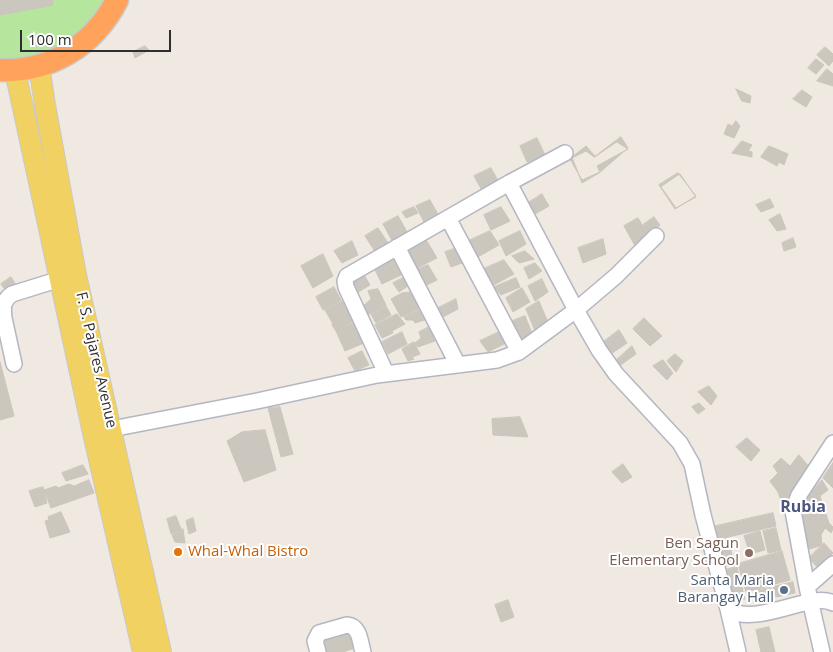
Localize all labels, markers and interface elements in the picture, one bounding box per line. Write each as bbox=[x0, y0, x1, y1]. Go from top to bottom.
scale bar bbox=[22, 20, 174, 52]
text: 100 m bbox=[28, 29, 72, 49]
street label: F. S. Pajares Avenue bbox=[72, 290, 120, 430]
district label: Rubia bbox=[780, 497, 826, 517]
place label: Ben Sagun Elementary School bbox=[609, 535, 739, 570]
place label: Whal-Whal Bistro bbox=[188, 543, 308, 561]
marker: Whal-Whal Bistro bbox=[172, 546, 184, 558]
marker: Ben Sagun Elementary School bbox=[743, 547, 755, 559]
place label: Santa Maria Barangay Hall bbox=[677, 572, 774, 607]
marker: Santa Maria Barangay Hall bbox=[778, 584, 790, 596]

